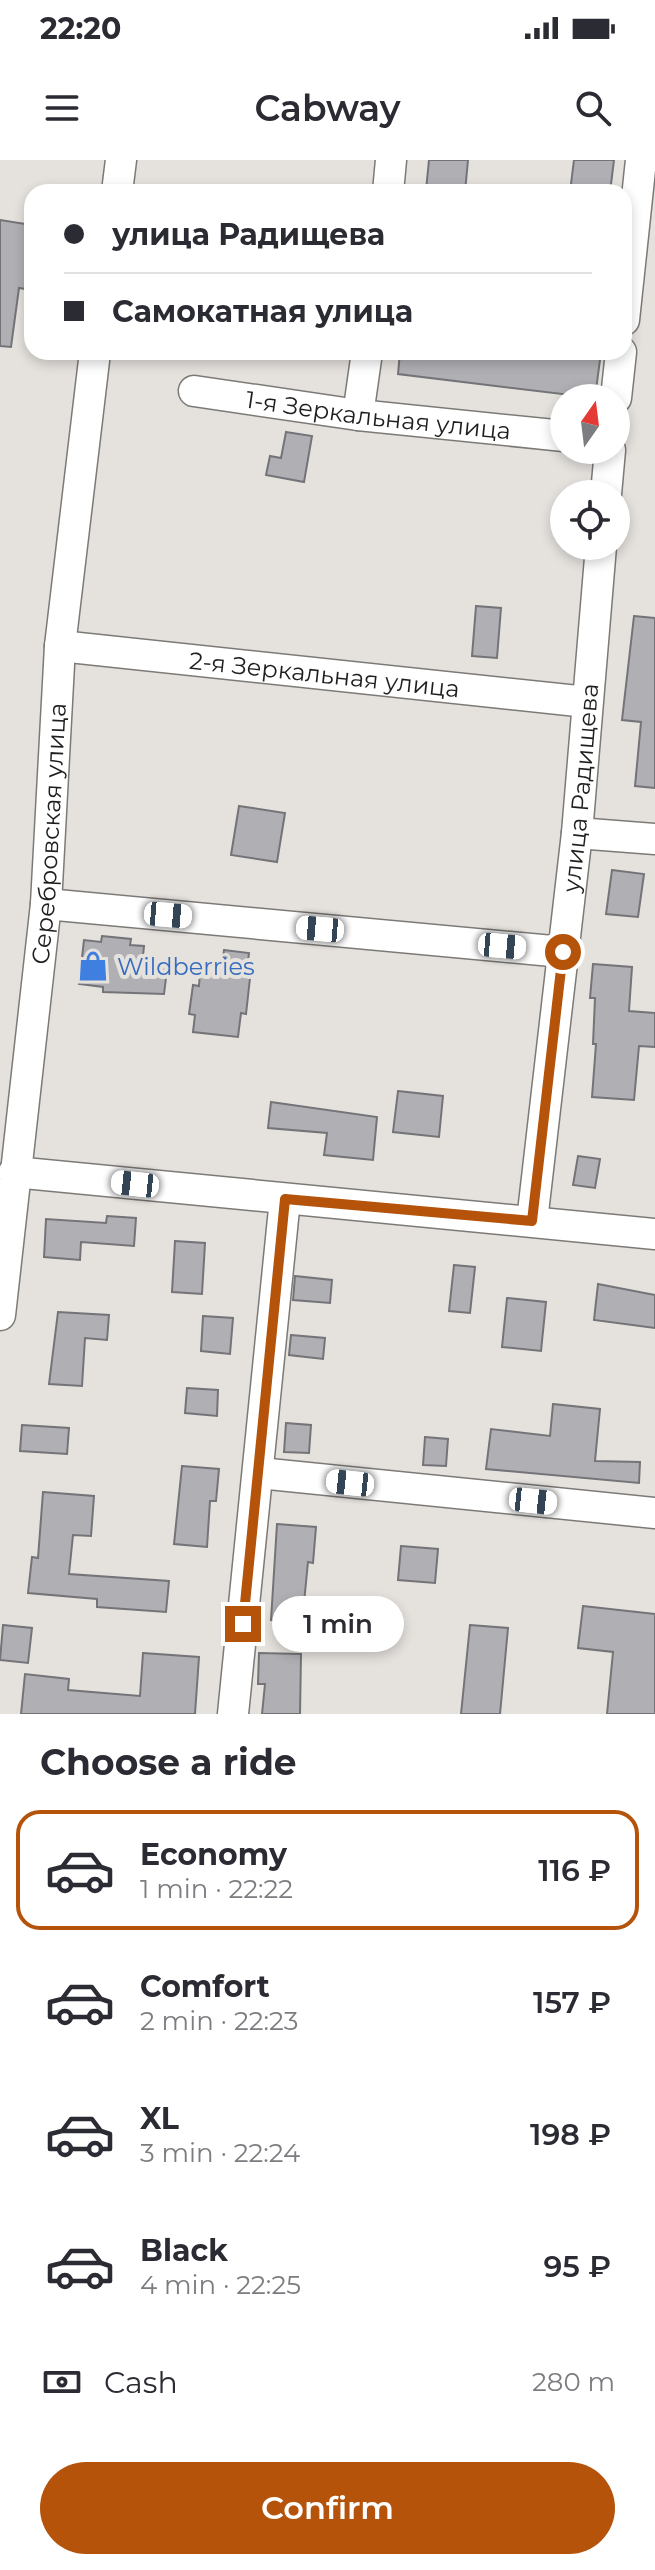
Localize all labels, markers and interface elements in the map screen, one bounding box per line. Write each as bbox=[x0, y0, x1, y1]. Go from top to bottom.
text: 22:20 bbox=[40, 10, 121, 47]
icon: menu bbox=[40, 86, 84, 130]
text: Cabway bbox=[254, 86, 401, 130]
icon: search bbox=[571, 86, 615, 130]
text: улица Радищева bbox=[112, 216, 385, 253]
text: Самокатная улица bbox=[112, 293, 413, 330]
street label: 1-я Зеркальная улица bbox=[244, 384, 512, 445]
north arrow bbox=[550, 384, 630, 464]
map controls bbox=[550, 384, 630, 560]
button: locate bbox=[550, 480, 630, 560]
street label: 2-я Зеркальная улица bbox=[188, 645, 461, 703]
street label: улица Радищева bbox=[556, 682, 604, 895]
street label: Серебровская улица bbox=[25, 702, 71, 966]
car bbox=[143, 901, 193, 929]
car bbox=[295, 915, 345, 943]
car bbox=[477, 932, 527, 960]
route start bbox=[545, 934, 581, 970]
shop icon: Wildberries bbox=[76, 949, 110, 983]
place label: Wildberries bbox=[117, 952, 255, 981]
car bbox=[110, 1170, 160, 1198]
car bbox=[325, 1469, 375, 1497]
car bbox=[508, 1487, 558, 1515]
callout: 1 min bbox=[271, 1596, 403, 1652]
route end bbox=[225, 1606, 261, 1642]
text: 1 min bbox=[303, 1608, 373, 1640]
text: Choose a ride bbox=[40, 1740, 297, 1784]
icon: car bbox=[44, 1834, 116, 1906]
text: Economy bbox=[140, 1836, 287, 1873]
text: 116 ₽ bbox=[538, 1852, 611, 1889]
text: 1 min · 22:22 bbox=[140, 1873, 293, 1905]
icon: car bbox=[44, 1966, 116, 2038]
text: Comfort bbox=[140, 1968, 270, 2005]
text: 157 ₽ bbox=[533, 1984, 611, 2021]
text: 2 min · 22:23 bbox=[140, 2005, 298, 2037]
icon: car bbox=[44, 2098, 116, 2170]
text: XL bbox=[140, 2100, 179, 2137]
text: 198 ₽ bbox=[530, 2116, 611, 2153]
text: 3 min · 22:24 bbox=[140, 2137, 300, 2169]
icon: car bbox=[44, 2230, 116, 2302]
text: Black bbox=[140, 2232, 228, 2269]
text: 95 ₽ bbox=[544, 2248, 611, 2285]
text: 4 min · 22:25 bbox=[140, 2269, 301, 2301]
icon: cash bbox=[40, 2360, 84, 2404]
text: Cash bbox=[104, 2364, 178, 2401]
text: 280 m bbox=[532, 2366, 615, 2398]
button: Confirm bbox=[40, 2462, 615, 2554]

